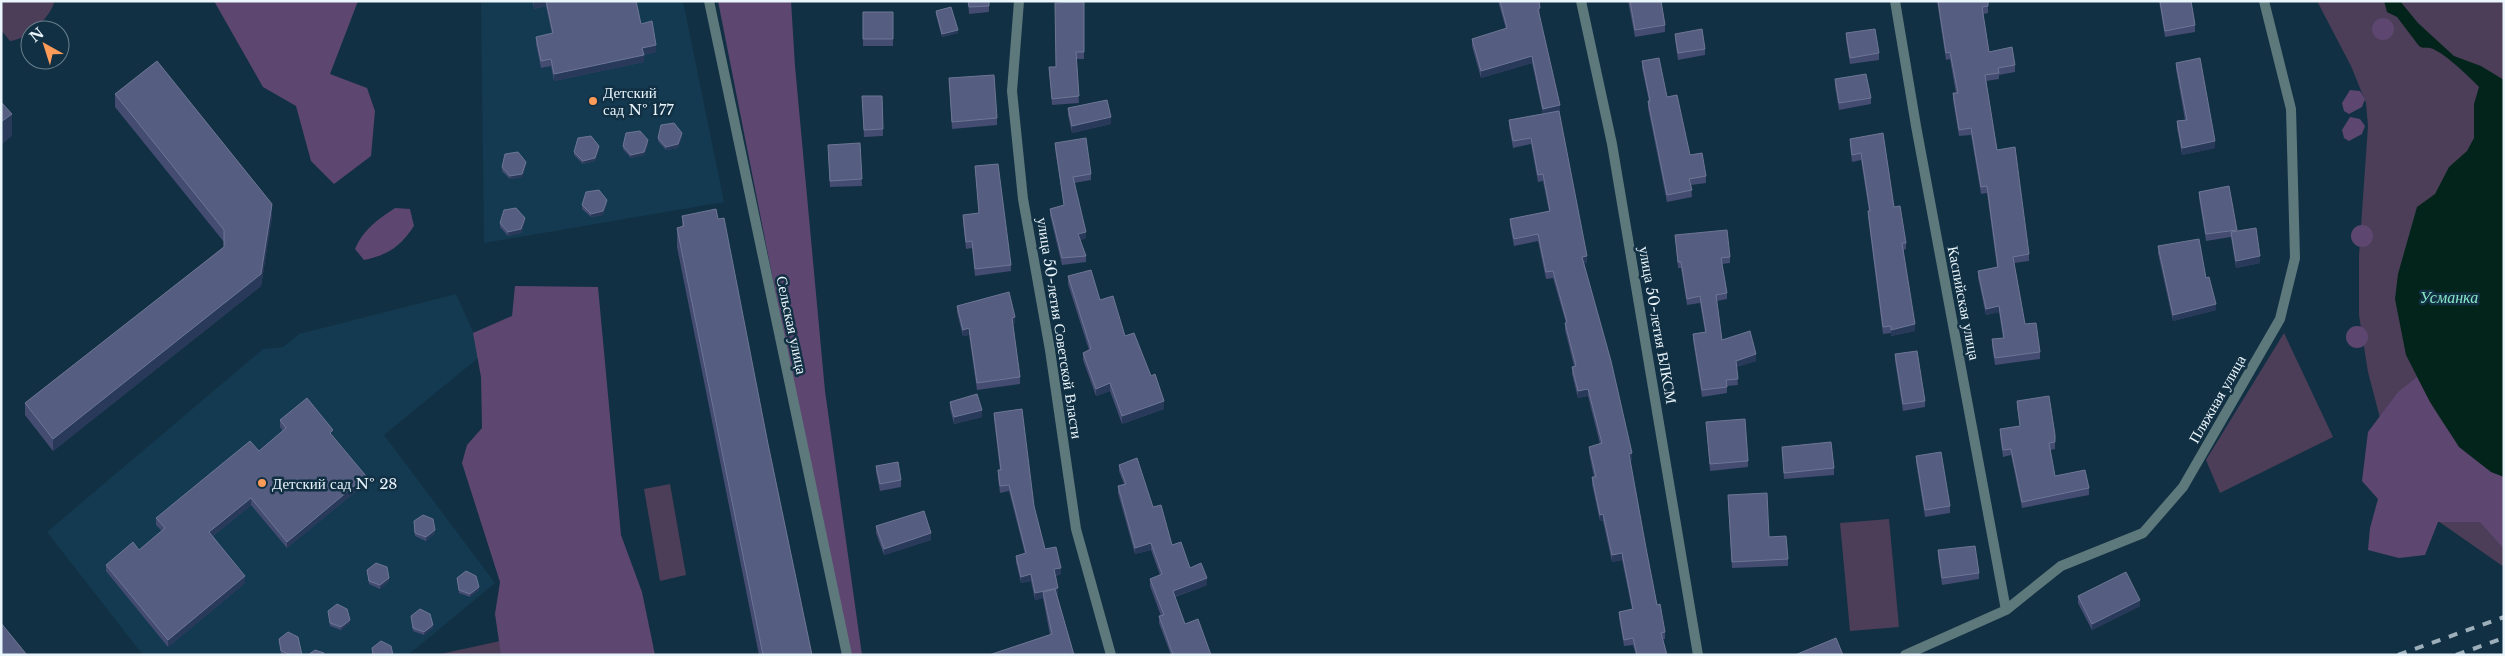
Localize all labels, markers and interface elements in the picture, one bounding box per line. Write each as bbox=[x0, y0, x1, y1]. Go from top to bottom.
north arrow bbox=[20, 20, 70, 70]
text: N bbox=[26, 24, 48, 46]
place label: Детский сад № 177 bbox=[603, 83, 674, 119]
marker: Детский сад № 177 bbox=[587, 95, 599, 107]
street label: улица 50-летия Советской Власти bbox=[1033, 216, 1087, 440]
street label: Каспийская улица bbox=[1944, 244, 1984, 362]
street label: улица 50-летия ВЛКСМ bbox=[1635, 245, 1681, 405]
street label: Сельская улица bbox=[772, 274, 812, 376]
water label: Усманка bbox=[2420, 287, 2478, 307]
street label: Пляжная улица bbox=[2184, 351, 2250, 446]
place label: Детский сад № 28 bbox=[272, 474, 397, 493]
marker: Детский сад № 28 bbox=[256, 477, 268, 489]

